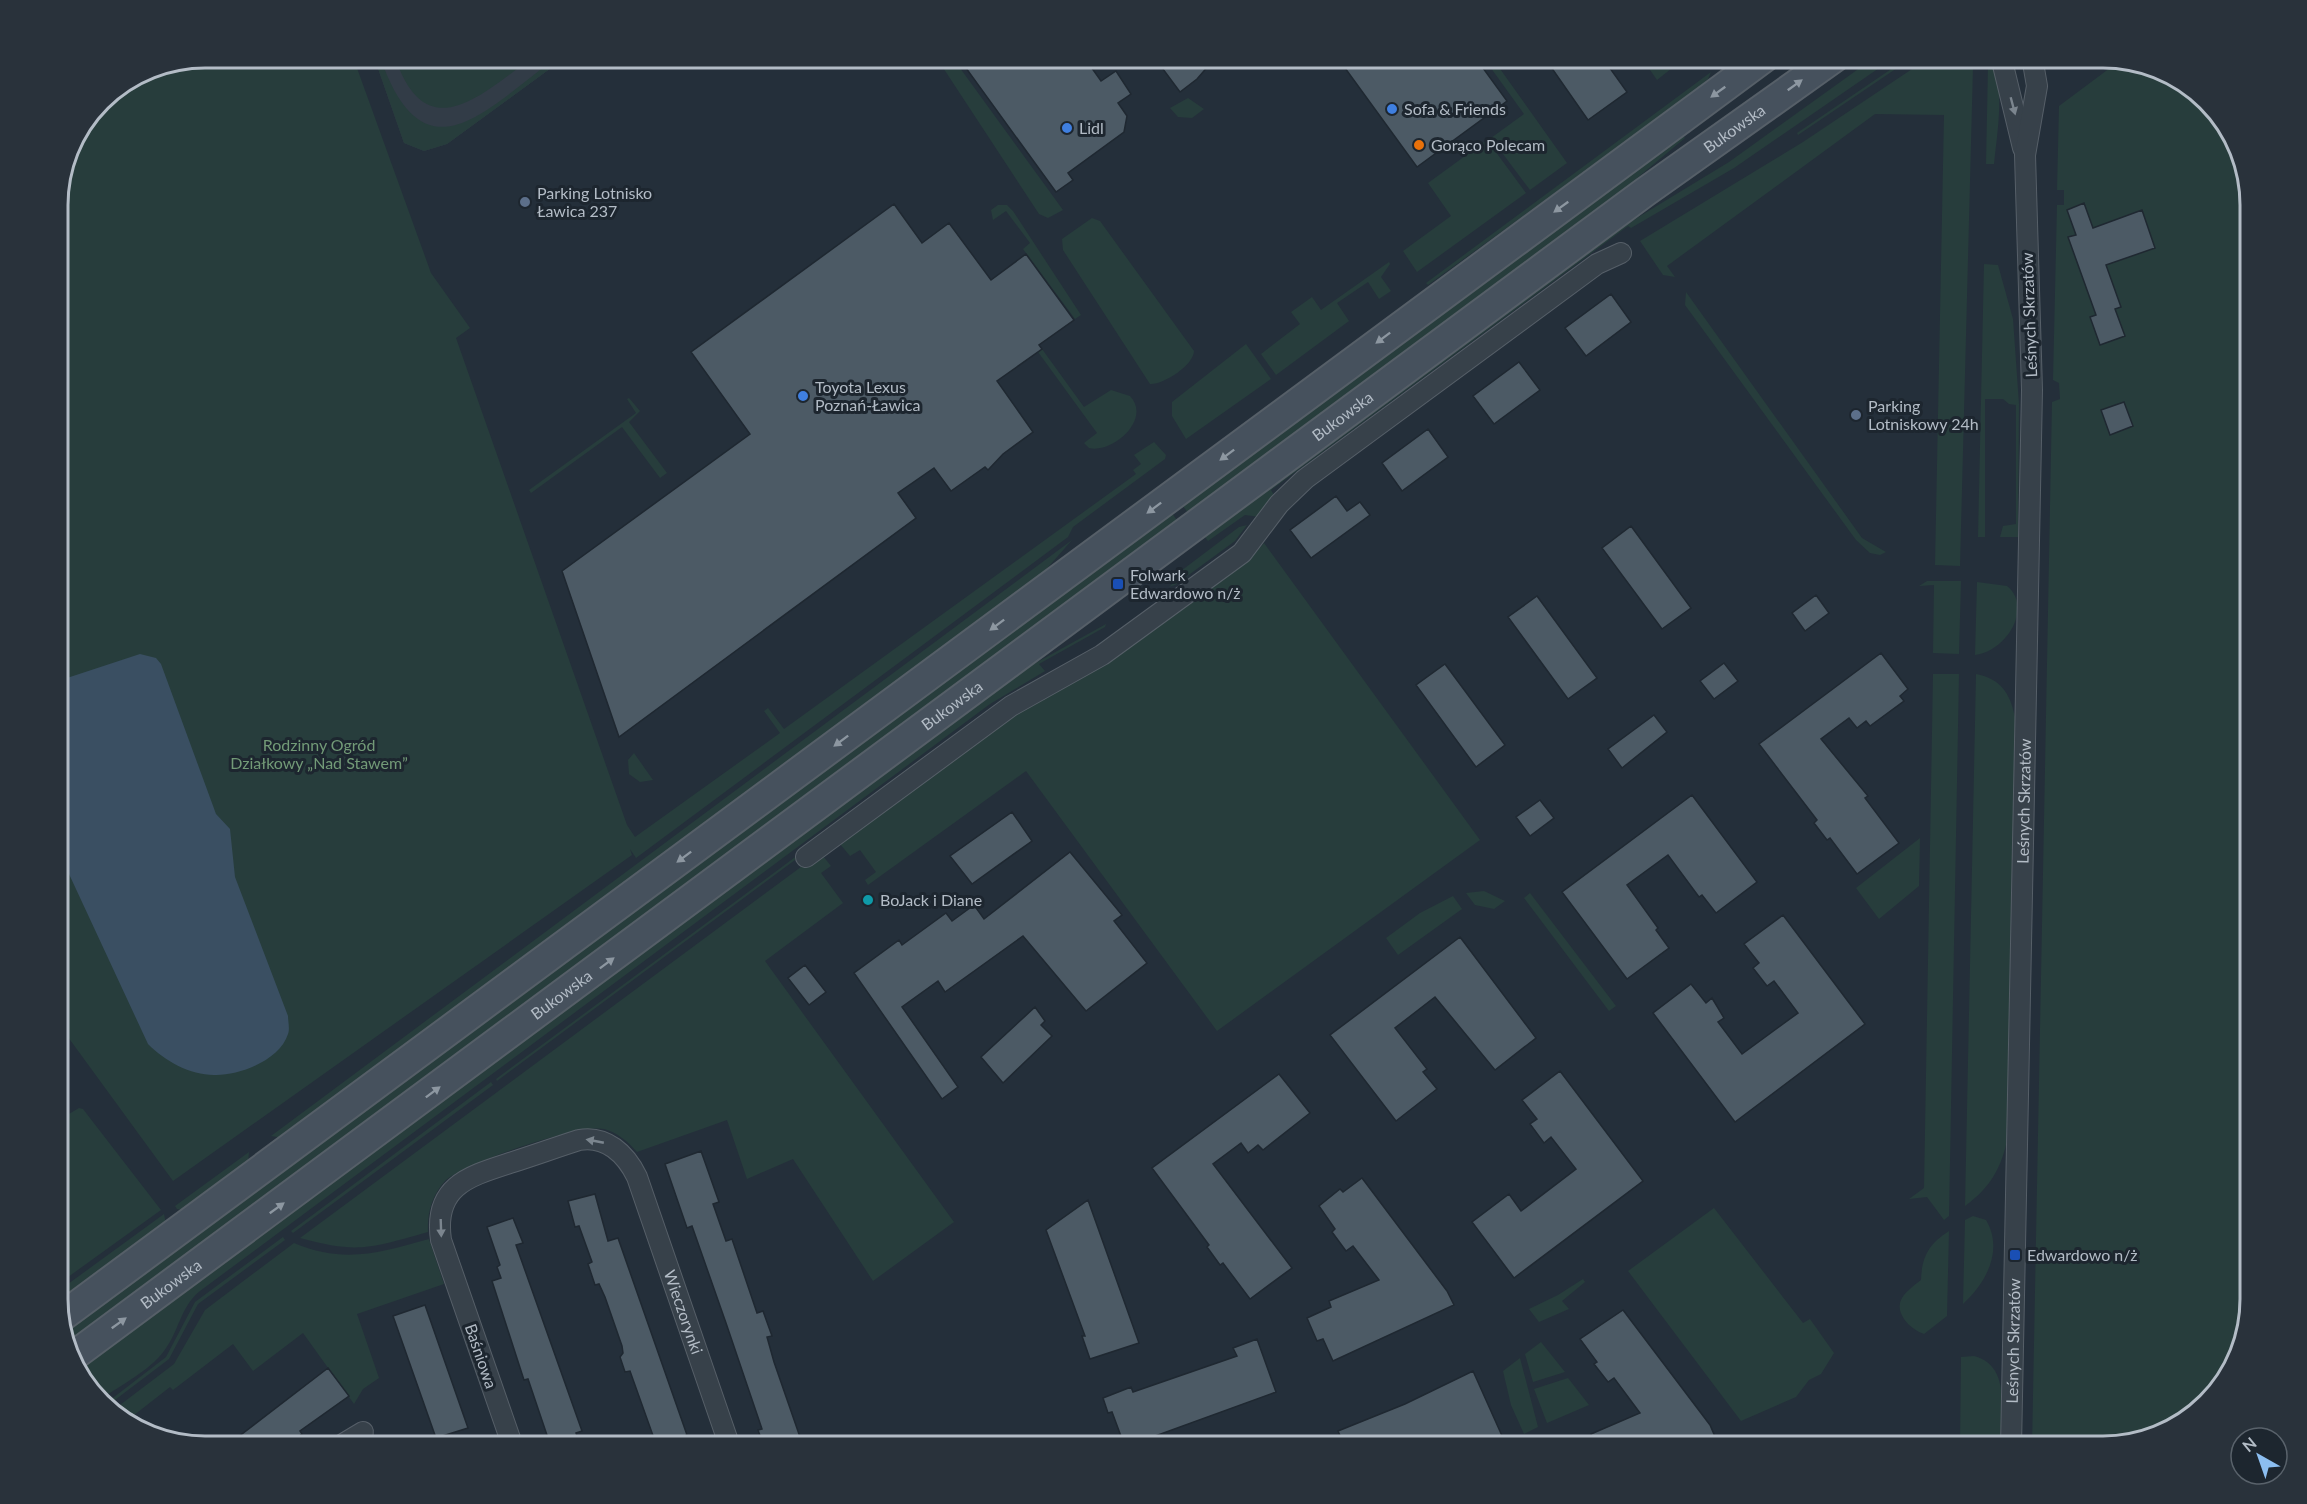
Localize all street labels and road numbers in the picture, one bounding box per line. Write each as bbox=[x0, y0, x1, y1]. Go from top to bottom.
street label: Bukowska bbox=[1699, 100, 1769, 157]
street label: Leśnych Skrzatów bbox=[2017, 252, 2040, 378]
street label: Bukowska bbox=[1308, 387, 1376, 444]
street label: Bukowska bbox=[917, 676, 986, 734]
street label: Leśnych Skrzatów bbox=[2013, 738, 2034, 864]
street label: Bukowska bbox=[527, 965, 595, 1023]
street label: Bukowska bbox=[136, 1255, 205, 1312]
street label: Wieczorynki bbox=[661, 1267, 707, 1356]
street label: Leśnych Skrzatów bbox=[2002, 1278, 2023, 1404]
street label: Baśniowa bbox=[462, 1321, 501, 1391]

